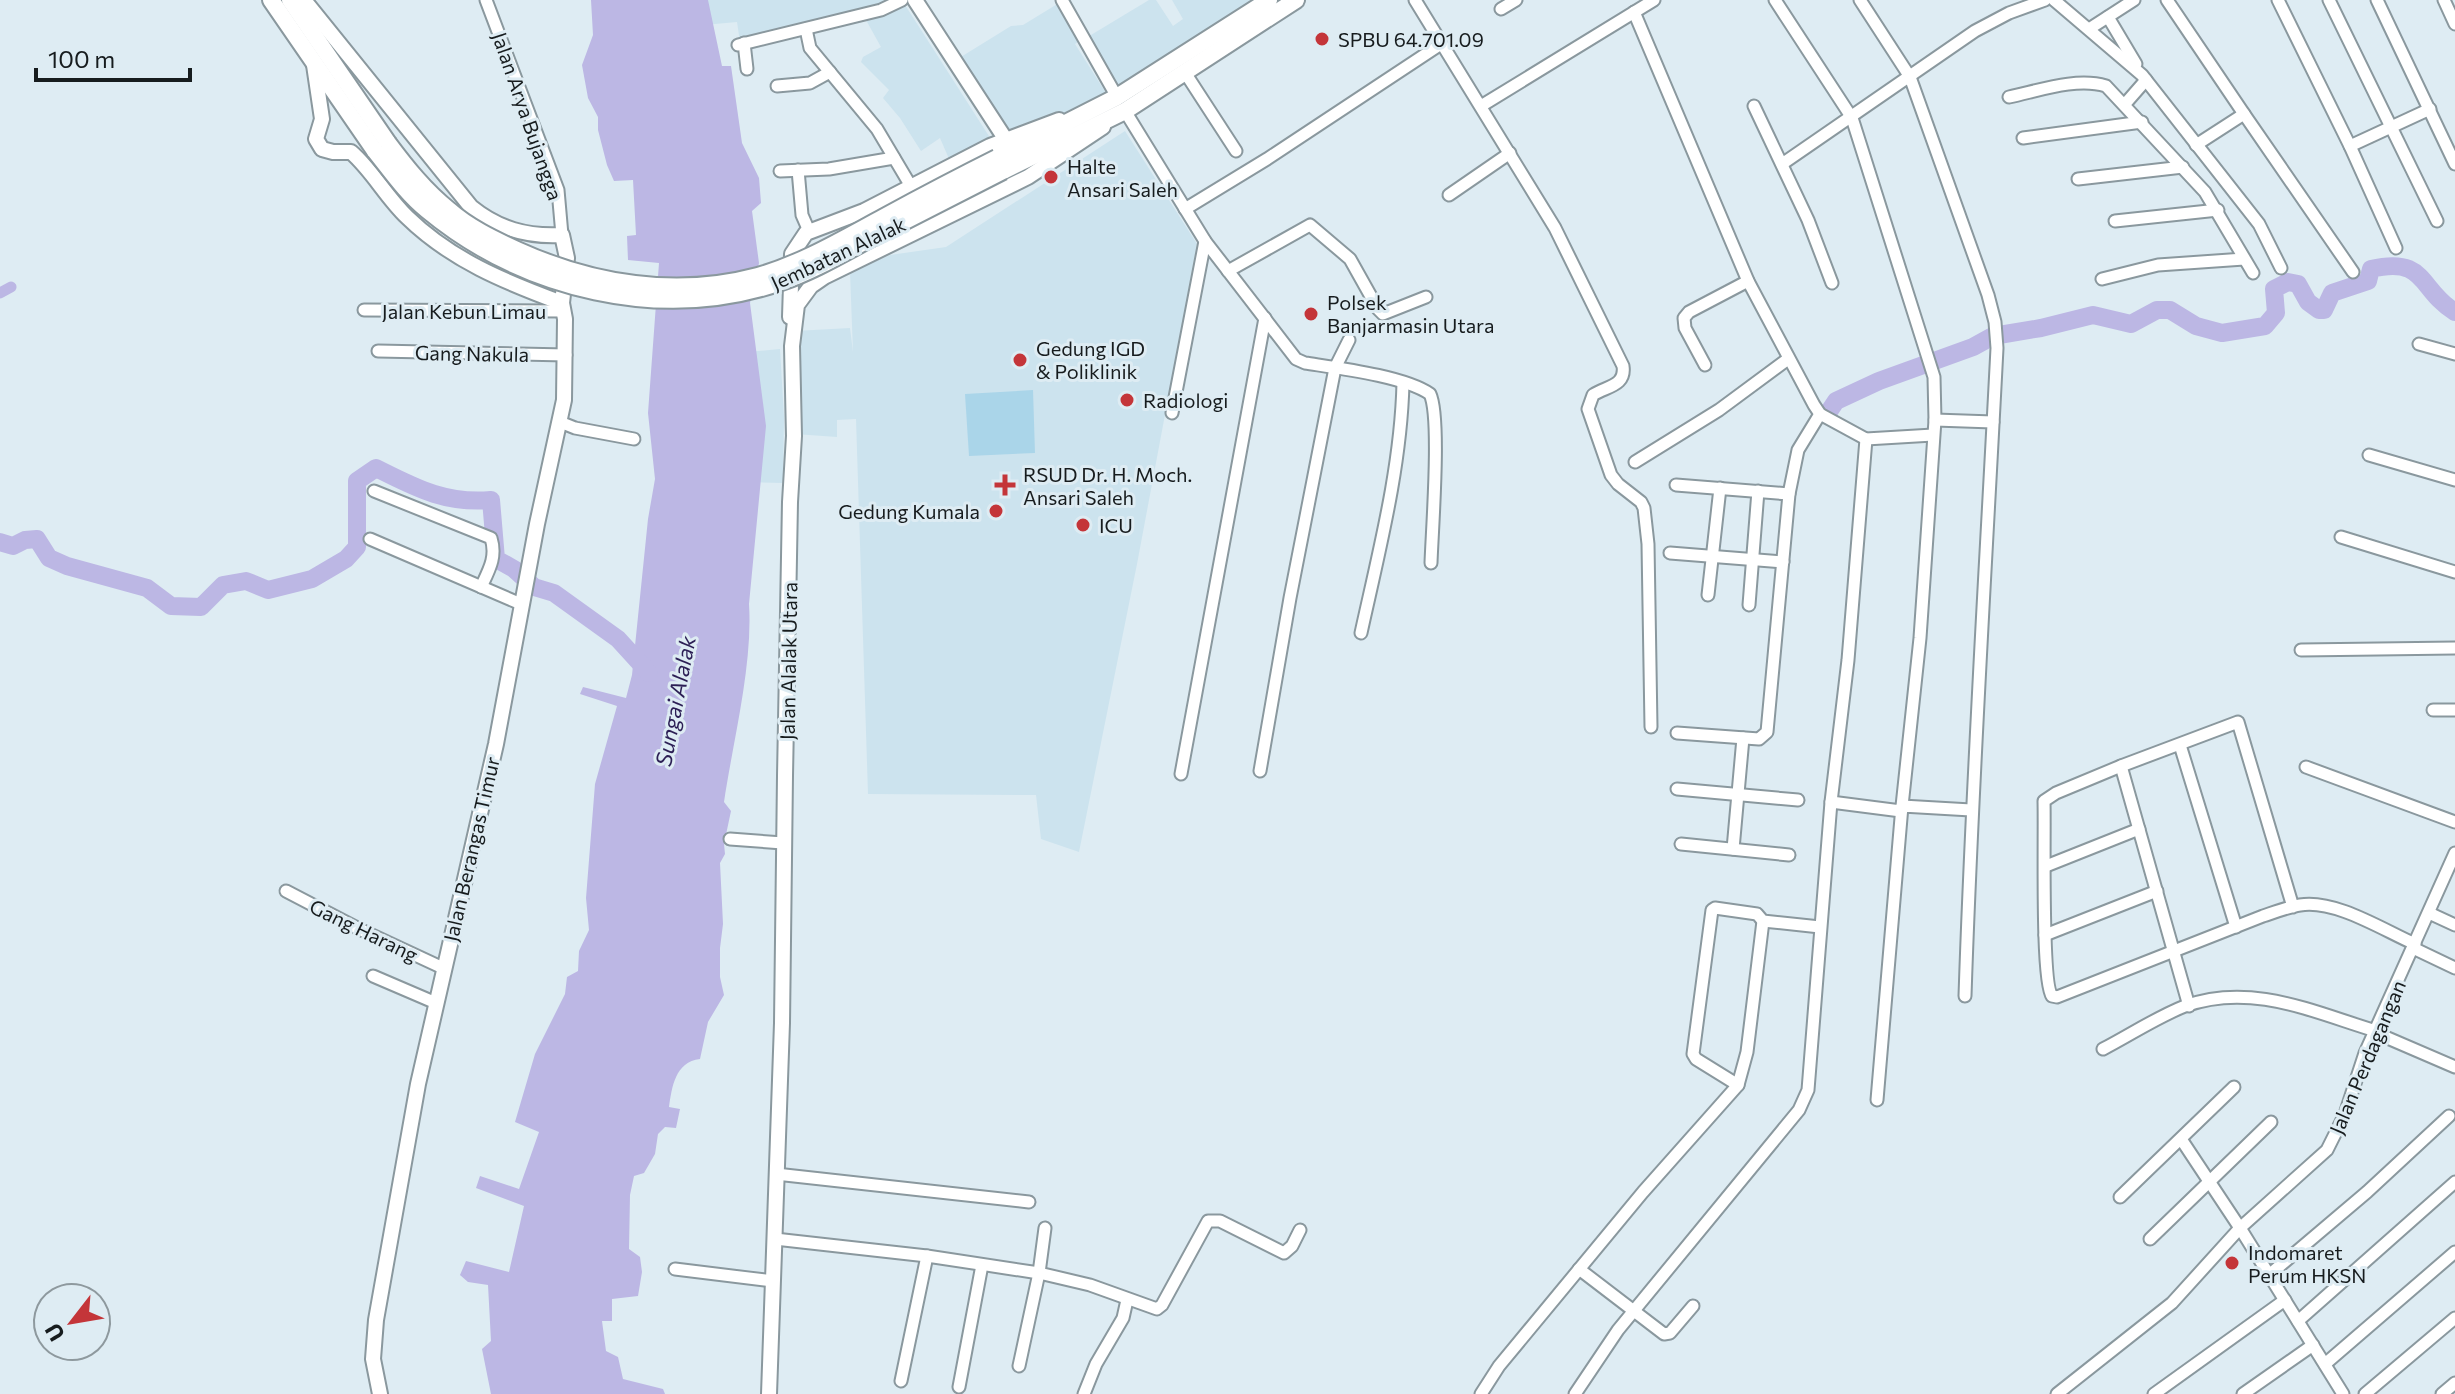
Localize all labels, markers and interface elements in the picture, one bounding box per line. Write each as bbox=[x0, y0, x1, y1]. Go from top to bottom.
place label: SPBU 64.701.09 bbox=[1338, 27, 1484, 51]
street label: Jalan Arya Bujangga bbox=[488, 29, 568, 203]
marker: SPBU 64.701.09 bbox=[1313, 30, 1331, 48]
scale bar bbox=[36, 32, 190, 82]
text: 100 m bbox=[48, 44, 115, 73]
place label: Halte Ansari Saleh bbox=[1067, 154, 1178, 201]
marker: Halte Ansari Saleh bbox=[1042, 168, 1060, 186]
street label: Jembatan Alalak bbox=[767, 211, 909, 295]
place label: Polsek Banjarmasin Utara bbox=[1327, 290, 1494, 337]
street label: Jalan Kebun Limau bbox=[382, 299, 546, 323]
marker: Polsek Banjarmasin Utara bbox=[1302, 305, 1320, 323]
place label: Gedung IGD & Poliklinik bbox=[1036, 336, 1145, 383]
street label: Gang Nakula bbox=[415, 340, 529, 366]
marker: Gedung IGD & Poliklinik bbox=[1011, 351, 1029, 369]
place label: Radiologi bbox=[1143, 388, 1228, 412]
marker: Radiologi bbox=[1118, 391, 1136, 409]
place label: RSUD Dr. H. Moch. Ansari Saleh bbox=[1023, 462, 1192, 509]
marker: RSUD Dr. H. Moch. Ansari Saleh bbox=[994, 474, 1016, 496]
place label: Gedung Kumala bbox=[838, 499, 980, 523]
marker: Gedung Kumala bbox=[987, 502, 1005, 520]
place label: ICU bbox=[1099, 513, 1133, 537]
marker: ICU bbox=[1074, 516, 1092, 534]
street label: Jalan Alalak Utara bbox=[775, 582, 801, 740]
water label: Sungai Alalak bbox=[649, 632, 701, 768]
street label: Jalan Berangas Timur bbox=[438, 754, 504, 944]
street label: Gang Harang bbox=[306, 894, 422, 967]
street label: Jalan Perdagangan bbox=[2324, 976, 2410, 1138]
place label: Indomaret Perum HKSN bbox=[2248, 1240, 2366, 1287]
marker: Indomaret Perum HKSN bbox=[2223, 1254, 2241, 1272]
north arrow bbox=[32, 1282, 112, 1362]
text: U bbox=[39, 1319, 70, 1346]

